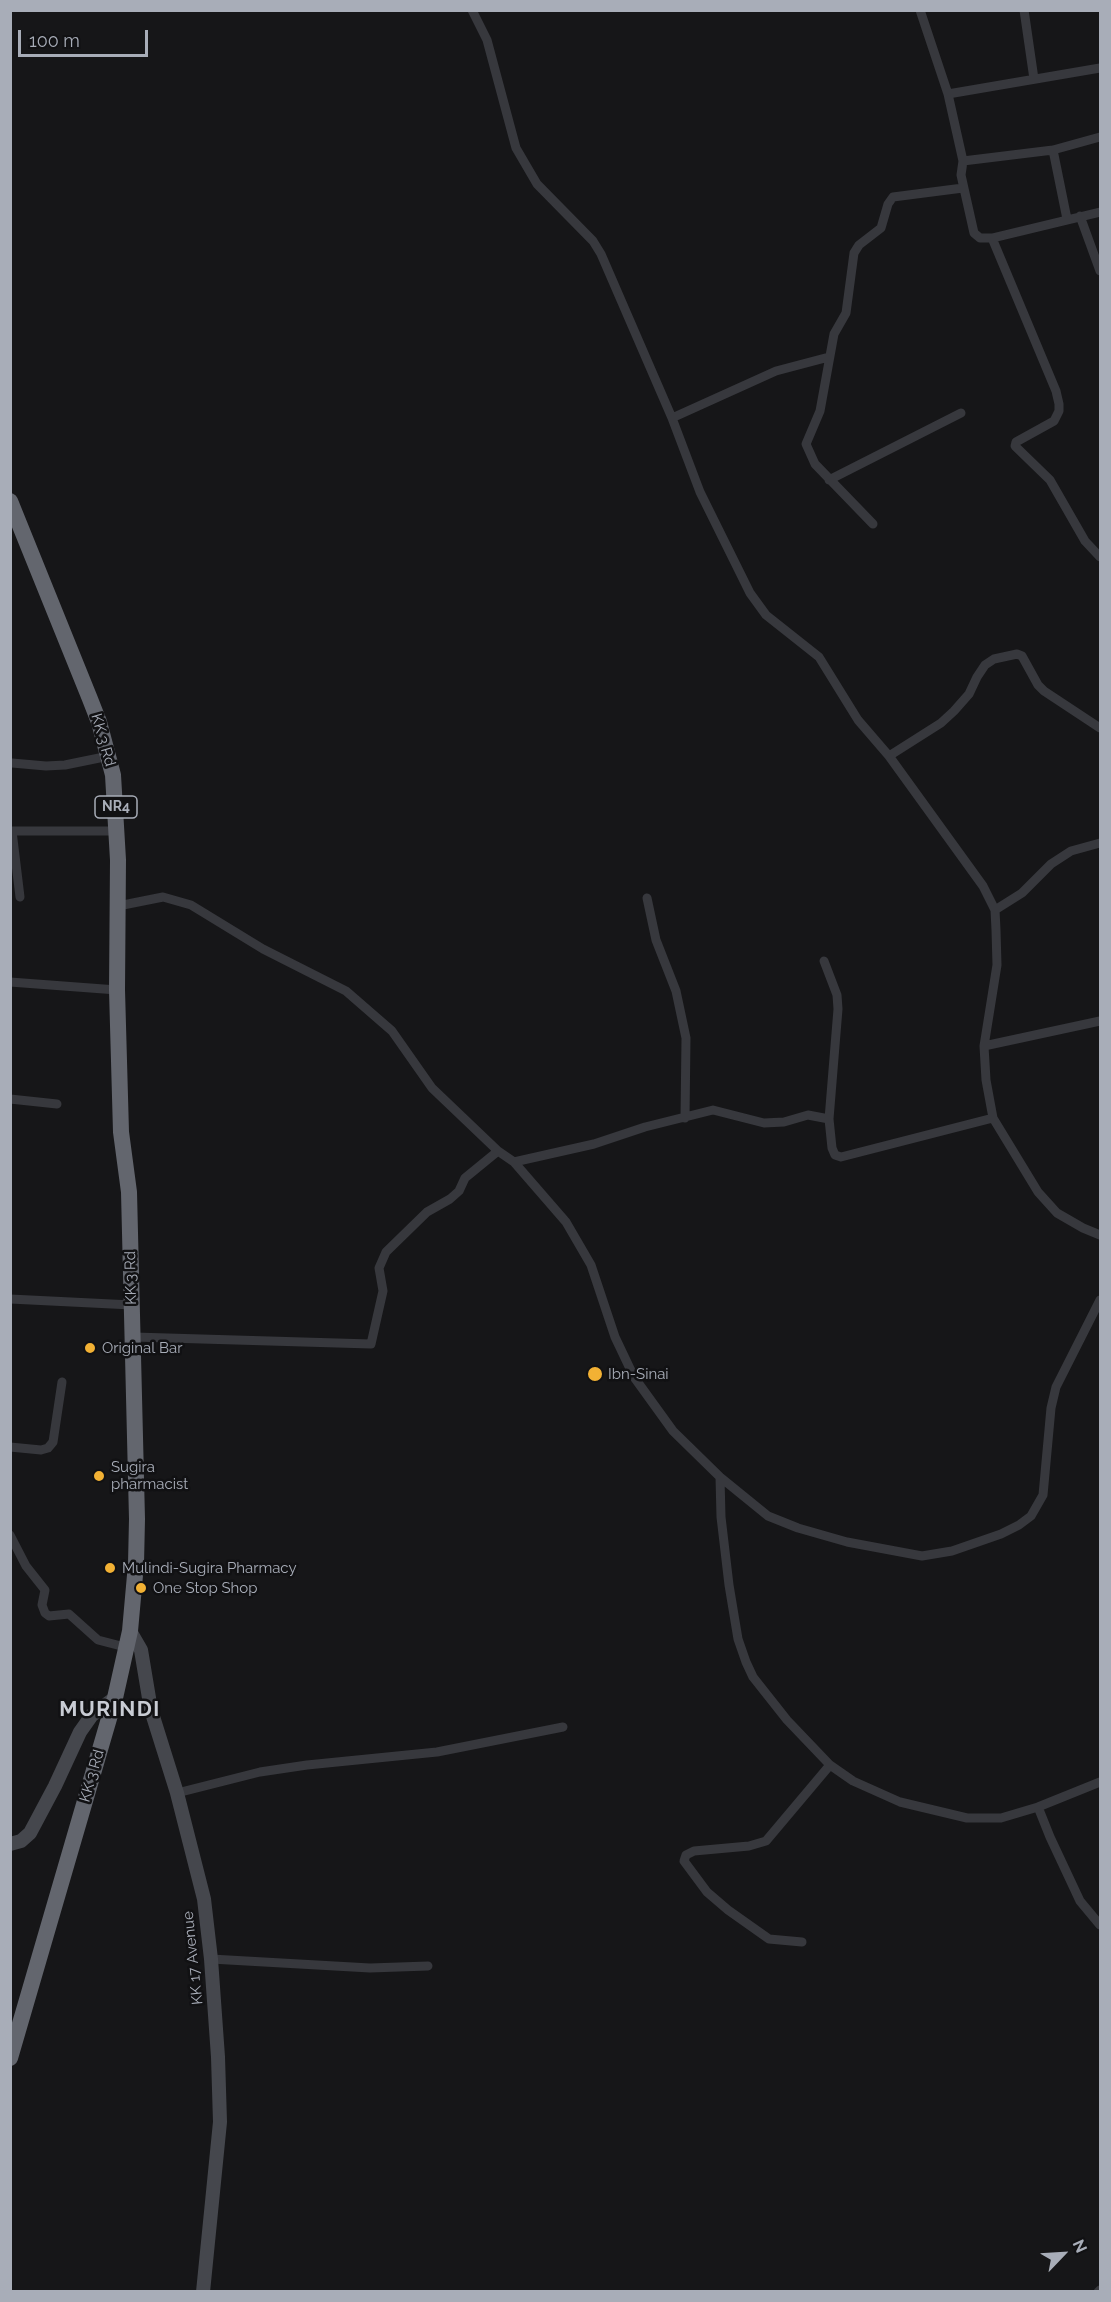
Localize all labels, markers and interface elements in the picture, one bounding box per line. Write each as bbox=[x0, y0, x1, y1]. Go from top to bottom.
scale bar bbox=[21, 18, 152, 56]
text: 100 m bbox=[29, 30, 80, 51]
street label: KK 3 Rd bbox=[87, 712, 119, 768]
road number: NR4 bbox=[95, 796, 137, 818]
street label: KK 3 Rd bbox=[122, 1251, 140, 1305]
place label: Original Bar bbox=[102, 1339, 183, 1357]
marker: Original Bar bbox=[83, 1341, 97, 1355]
marker: Ibn-Sinai bbox=[586, 1365, 604, 1383]
place label: Ibn-Sinai bbox=[608, 1365, 669, 1383]
place label: Sugira pharmacist bbox=[111, 1458, 188, 1493]
marker: Sugira pharmacist bbox=[92, 1469, 106, 1483]
place label: Mulindi-Sugira Pharmacy bbox=[122, 1559, 297, 1577]
marker: Mulindi-Sugira Pharmacy bbox=[103, 1561, 117, 1575]
place label: One Stop Shop bbox=[153, 1579, 257, 1597]
marker: One Stop Shop bbox=[134, 1581, 148, 1595]
district label: MURINDI bbox=[59, 1697, 161, 1723]
street label: KK 3 Rd bbox=[76, 1748, 108, 1804]
street label: KK 17 Avenue bbox=[179, 1910, 207, 2006]
north arrow bbox=[1033, 2224, 1093, 2284]
text: N bbox=[1069, 2237, 1091, 2256]

